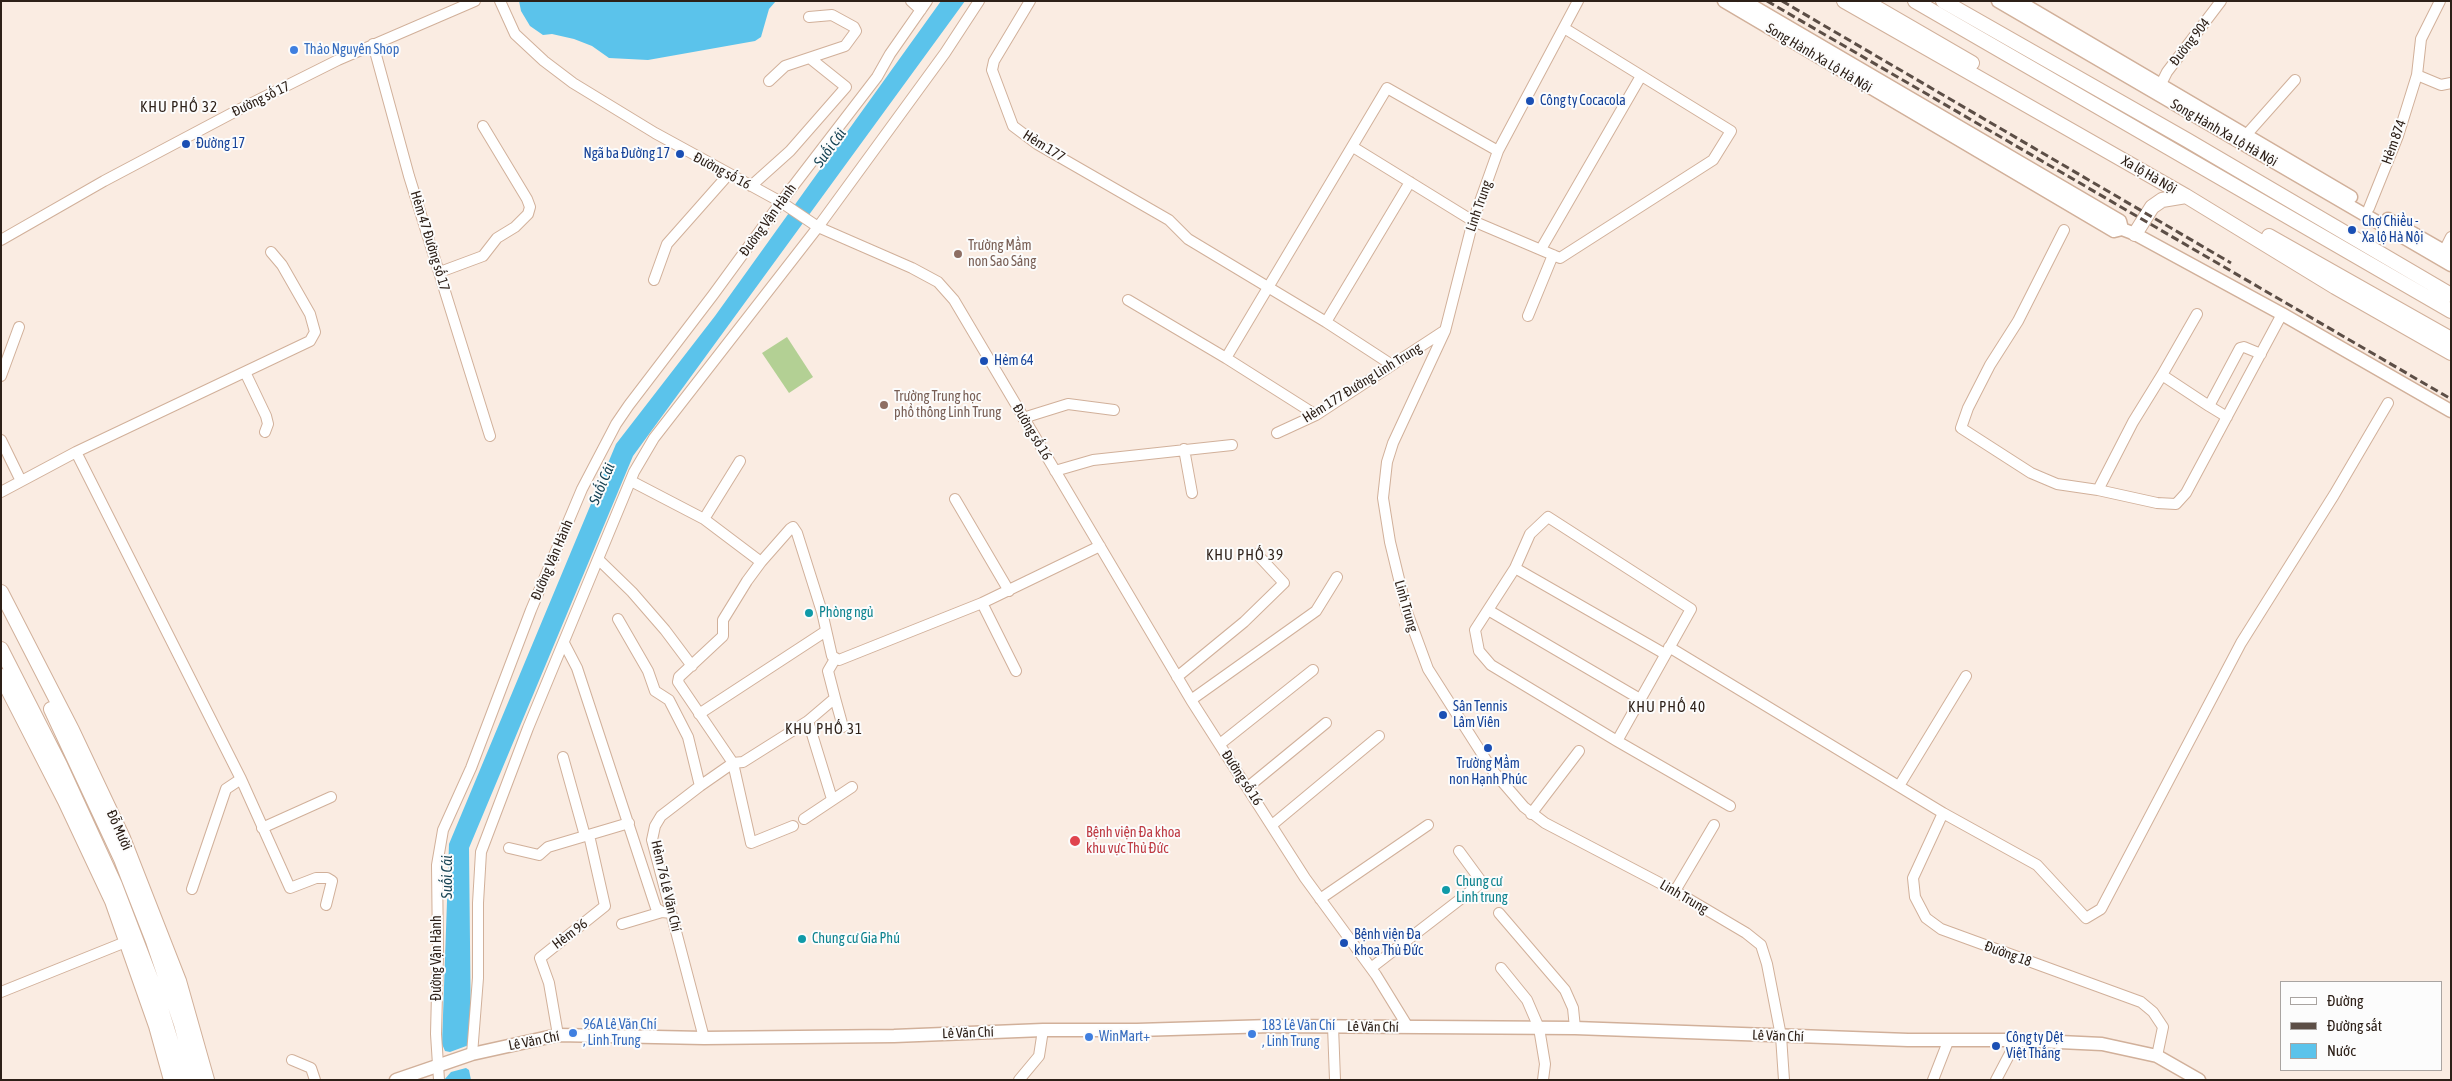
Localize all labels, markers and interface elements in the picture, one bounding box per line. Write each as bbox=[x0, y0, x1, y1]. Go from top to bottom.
street label: Đường 904 bbox=[2166, 15, 2214, 69]
street label: Song Hành Xa Lộ Hà Nội bbox=[1763, 20, 1875, 96]
place label: Thảo Nguyên Shop bbox=[304, 42, 399, 58]
marker: Thảo Nguyên Shop bbox=[288, 44, 300, 56]
street label: Đường số 17 bbox=[229, 78, 293, 120]
place label: Công ty Cocacola bbox=[1540, 93, 1626, 109]
marker: Công ty Cocacola bbox=[1524, 95, 1536, 107]
street label: Song Hành Xa Lộ Hà Nội bbox=[2168, 96, 2280, 170]
district label: KHU PHỐ 32 bbox=[139, 98, 219, 116]
street label: Hẻm 874 bbox=[2378, 117, 2410, 167]
water label: Suối Cái bbox=[810, 125, 850, 171]
street label: Hẻm 177 bbox=[1020, 127, 1068, 165]
place label: Đường 17 bbox=[196, 136, 245, 152]
marker: Đường 17 bbox=[180, 138, 192, 150]
place label: Ngã ba Đường 17 bbox=[583, 146, 670, 162]
marker: Ngã ba Đường 17 bbox=[674, 148, 686, 160]
street label: Đường số 16 bbox=[690, 149, 754, 193]
street label: Xa lộ Hà Nội bbox=[2118, 152, 2180, 198]
street label: Linh Trung bbox=[1462, 178, 1496, 234]
street label: Đường Vận Hành bbox=[736, 180, 800, 260]
street label: Hẻm 47 Đường số 17 bbox=[407, 189, 453, 293]
place label: Chợ Chiều - Xa lộ Hà Nội bbox=[2362, 214, 2423, 246]
marker: Chợ Chiều - Xa lộ Hà Nội bbox=[2346, 224, 2358, 236]
place label: Trường Mầm non Sao Sáng bbox=[968, 238, 1036, 270]
marker: Trường Mầm non Sao Sáng bbox=[952, 248, 964, 260]
street label: Hẻm 177 Đường Linh Trung bbox=[1299, 340, 1425, 426]
place label: Hẻm 64 bbox=[994, 353, 1034, 369]
marker: Hẻm 64 bbox=[978, 355, 990, 367]
place label: Trường Trung học phổ thông Linh Trung bbox=[894, 389, 1001, 422]
marker: Trường Trung học phổ thông Linh Trung bbox=[878, 399, 890, 411]
street label: Đường số 16 bbox=[1009, 401, 1055, 463]
water label: Suối Cái bbox=[585, 461, 619, 507]
street label: Đường Vận Hành bbox=[528, 517, 576, 603]
district label: KHU PHỐ 39 bbox=[1205, 546, 1285, 564]
street label: Linh Trung bbox=[1391, 578, 1421, 634]
place label: Phòng ngủ bbox=[819, 605, 874, 621]
marker: Phòng ngủ bbox=[803, 607, 815, 619]
district label: KHU PHỐ 40 bbox=[1627, 698, 1707, 716]
place label: Sân Tennis Lâm Viên bbox=[1453, 699, 1508, 732]
marker: Sân Tennis Lâm Viên bbox=[1437, 709, 1449, 721]
district label: KHU PHỐ 31 bbox=[784, 720, 864, 738]
marker: Trường Mầm non Hạnh Phúc bbox=[1482, 742, 1494, 754]
street label: Đường số 16 bbox=[1218, 747, 1266, 809]
place label: Trường Mầm non Hạnh Phúc bbox=[1449, 756, 1527, 789]
street label: Đỗ Mười bbox=[103, 807, 135, 853]
place label: Bệnh viện Đa khoa khu vực Thủ Đức bbox=[1086, 825, 1181, 858]
marker: Bệnh viện Đa khoa khu vực Thủ Đức bbox=[1068, 834, 1082, 848]
street label: Hẻm 76 Lê Văn Chí bbox=[647, 839, 685, 933]
water label: Suối Cái bbox=[438, 855, 456, 899]
place label: Chung cư Linh trung bbox=[1456, 874, 1508, 906]
street label: Linh Trung bbox=[1657, 876, 1711, 918]
marker: Chung cư Linh trung bbox=[1440, 884, 1452, 896]
street label: Đường Vận Hành bbox=[429, 915, 445, 1001]
street label: Hẻm 96 bbox=[549, 915, 591, 953]
place label: Bệnh viện Đa khoa Thủ Đức bbox=[1354, 927, 1423, 960]
place label: Chung cư Gia Phú bbox=[812, 931, 900, 947]
marker: Chung cư Gia Phú bbox=[796, 933, 808, 945]
marker: Bệnh viện Đa khoa Thủ Đức bbox=[1338, 937, 1350, 949]
street label: Đường 18 bbox=[1982, 938, 2034, 970]
legend bbox=[2280, 981, 2442, 1071]
text: Đường bbox=[2327, 992, 2363, 1009]
place label: 96A Lê Văn Chí , Linh Trung bbox=[583, 1017, 657, 1050]
text: Đường sắt bbox=[2327, 1017, 2382, 1034]
place label: 183 Lê Văn Chí , Linh Trung bbox=[1262, 1018, 1335, 1050]
street label: Lê Văn Chí bbox=[1347, 1018, 1399, 1036]
street label: Lê Văn Chí bbox=[942, 1024, 994, 1042]
marker: 96A Lê Văn Chí , Linh Trung bbox=[567, 1027, 579, 1039]
street label: Lê Văn Chí bbox=[1752, 1027, 1804, 1045]
street label: Lê Văn Chí bbox=[507, 1028, 561, 1054]
marker: 183 Lê Văn Chí , Linh Trung bbox=[1246, 1028, 1258, 1040]
place label: WinMart+ bbox=[1099, 1029, 1150, 1045]
place label: Công ty Dệt Việt Thắng bbox=[2006, 1030, 2064, 1062]
marker: WinMart+ bbox=[1083, 1031, 1095, 1043]
marker: Công ty Dệt Việt Thắng bbox=[1990, 1040, 2002, 1052]
text: Nước bbox=[2327, 1042, 2356, 1059]

